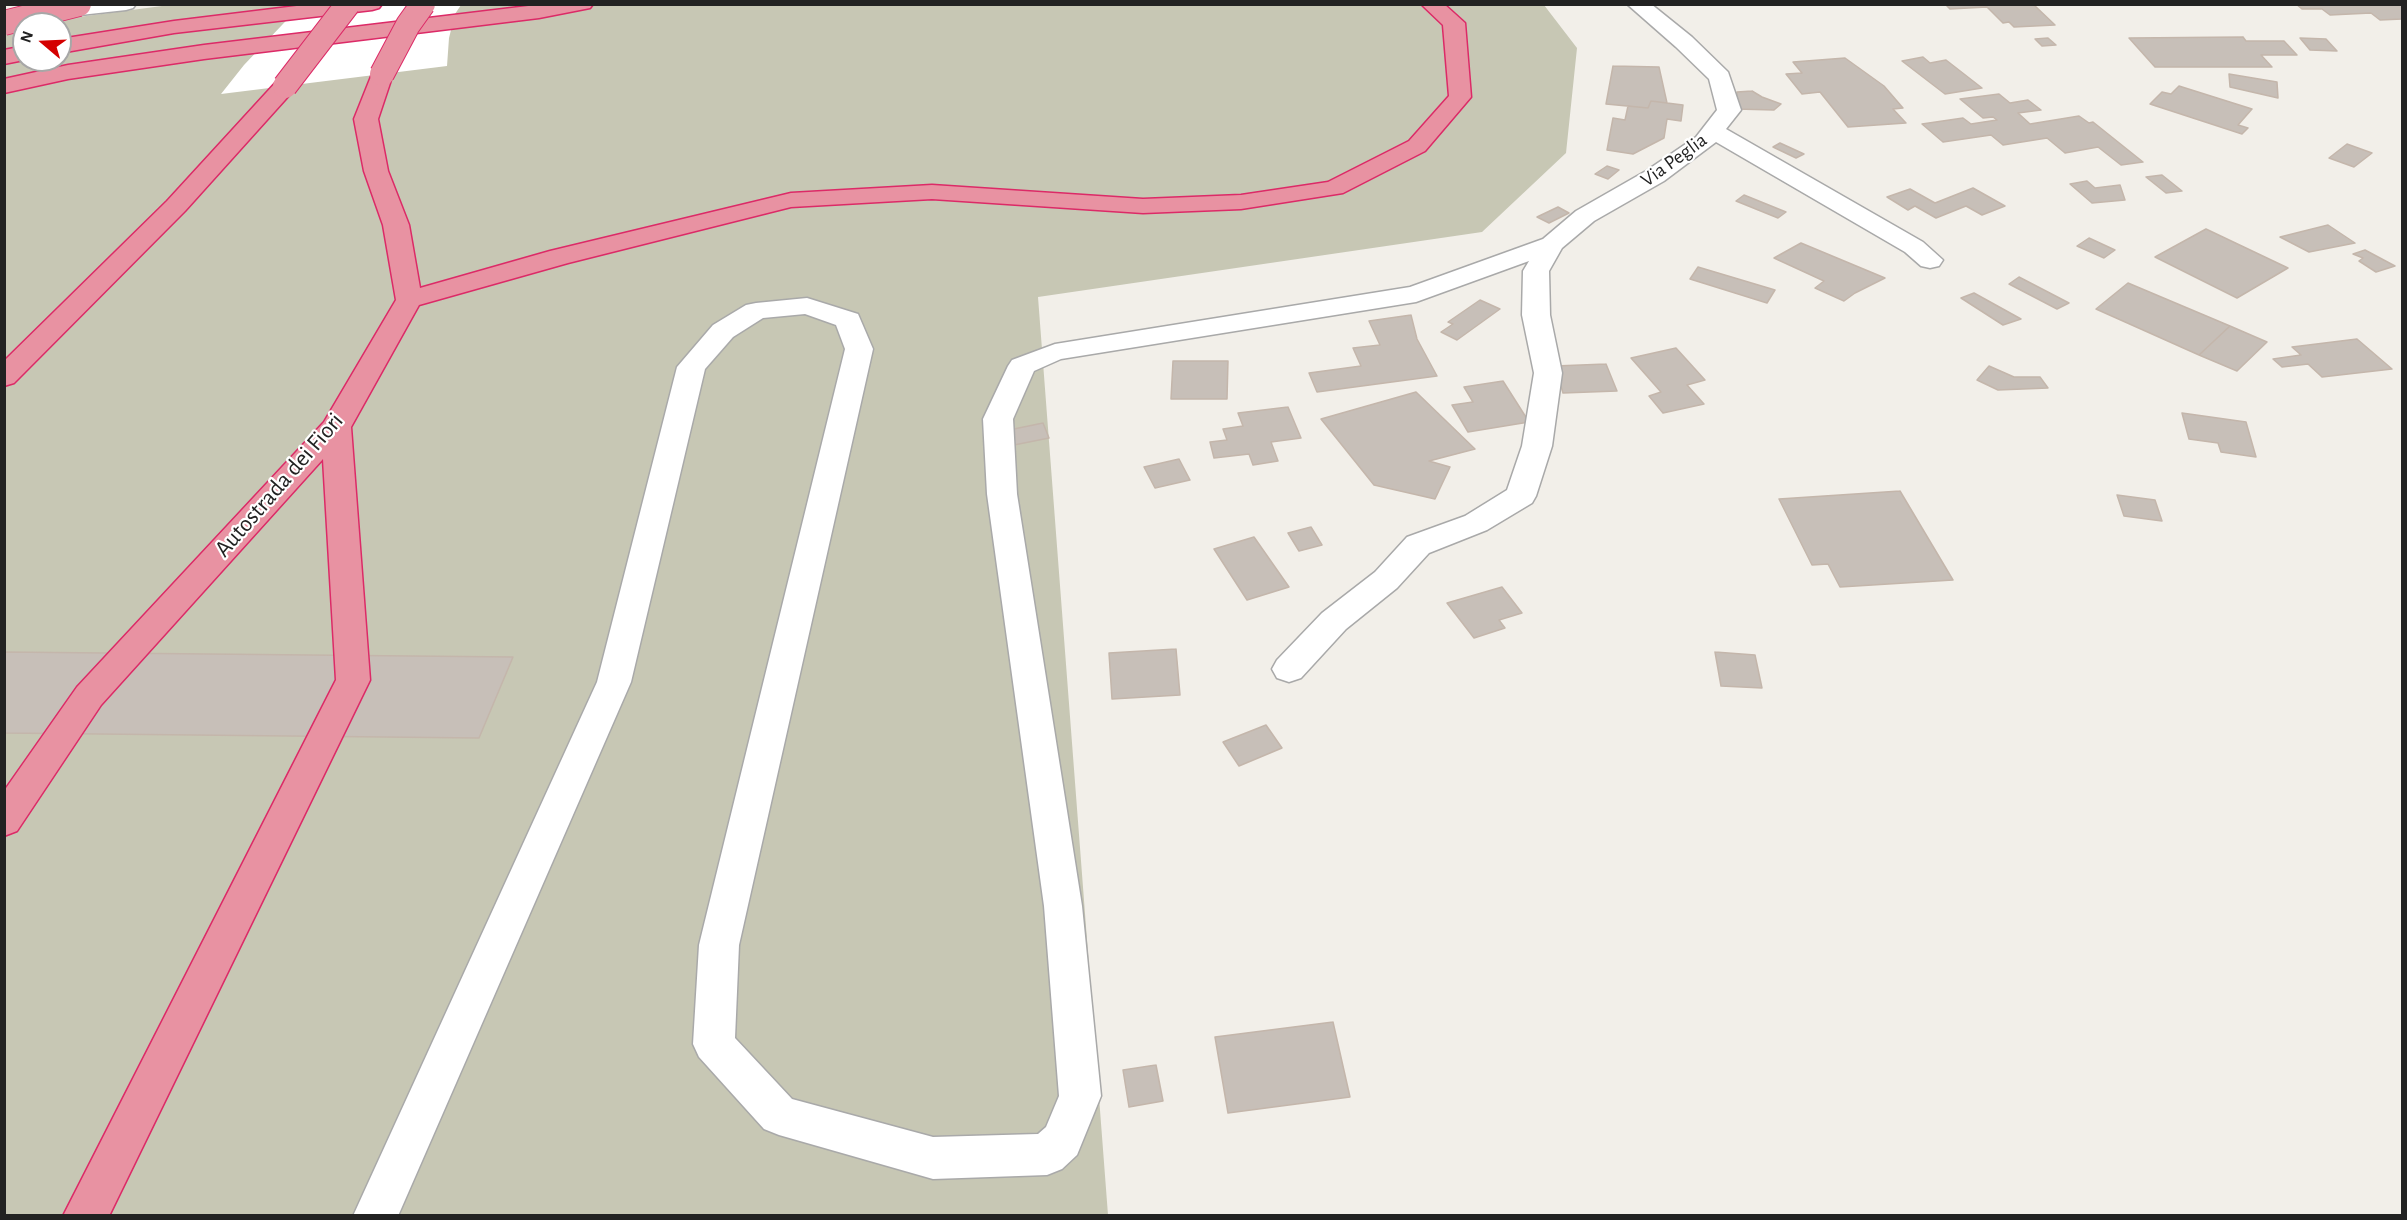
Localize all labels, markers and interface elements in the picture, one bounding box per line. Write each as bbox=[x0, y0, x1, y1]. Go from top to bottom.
north arrow bbox=[12, 12, 72, 72]
text: N bbox=[17, 29, 36, 45]
street label: Via Peglia bbox=[1636, 128, 1712, 192]
street label: Autostrada dei Fiori bbox=[208, 407, 350, 563]

